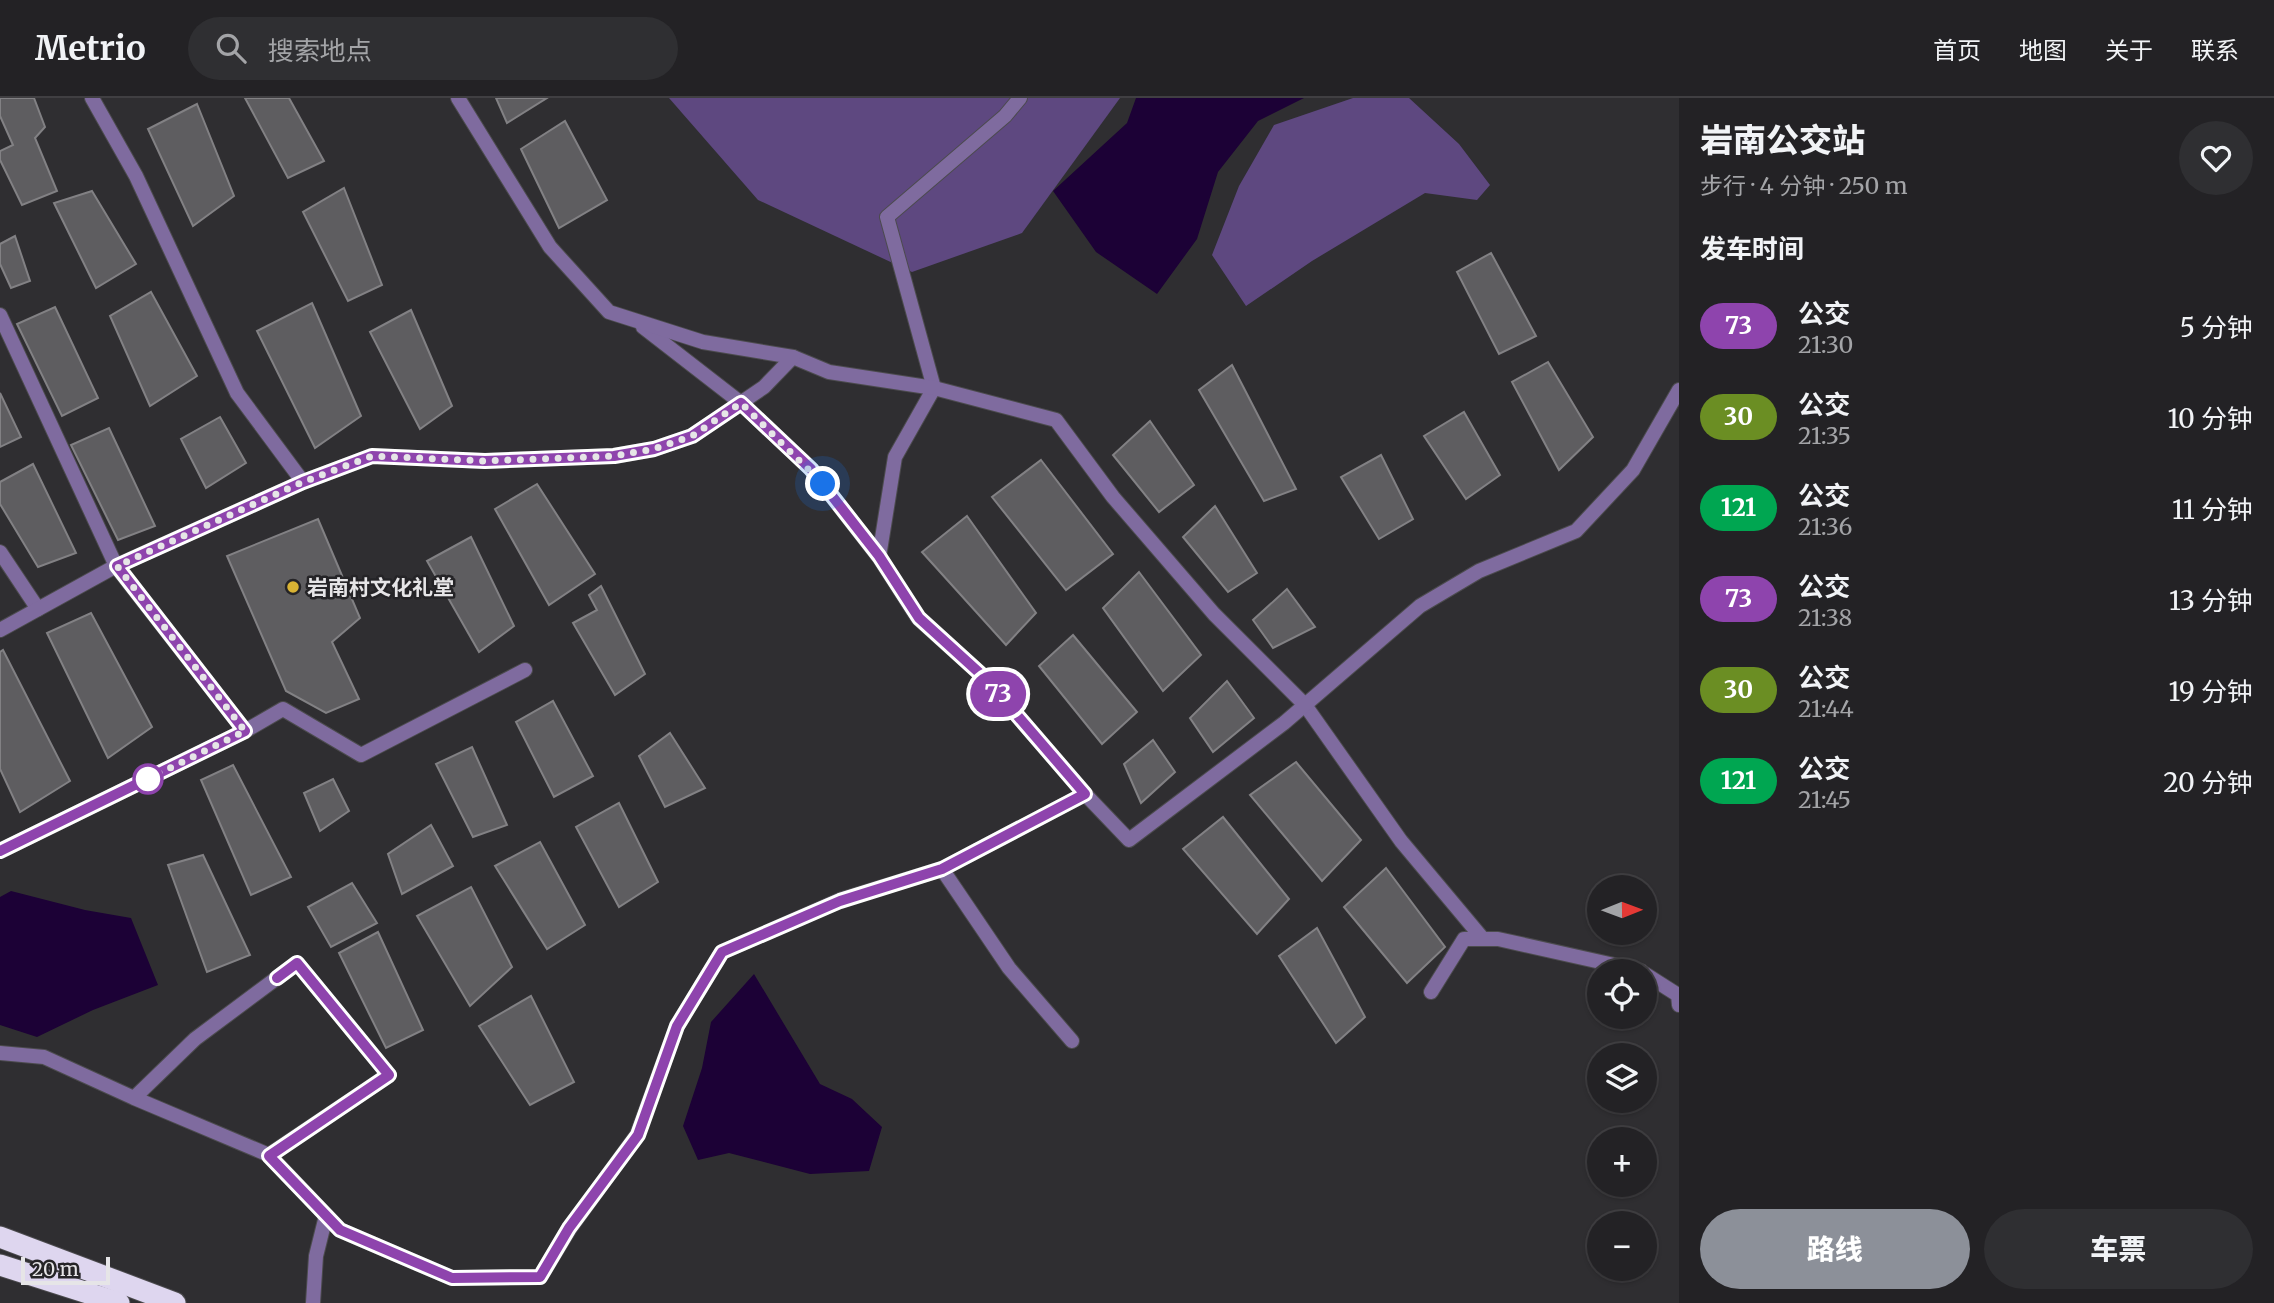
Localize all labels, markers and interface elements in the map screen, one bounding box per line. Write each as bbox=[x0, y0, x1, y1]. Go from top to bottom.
search box bbox=[188, 17, 678, 80]
text: Metrio bbox=[35, 28, 146, 69]
icon: search bbox=[212, 29, 250, 67]
text: 搜索地点 bbox=[268, 34, 372, 67]
text: 首页 bbox=[1933, 35, 1981, 66]
text: 地图 bbox=[2019, 35, 2067, 66]
text: 关于 bbox=[2105, 35, 2153, 66]
text: 联系 bbox=[2191, 35, 2239, 66]
text: 岩南公交站 bbox=[1700, 120, 1865, 161]
button: heart bbox=[2179, 121, 2253, 195]
text: 步行 · 4 分钟 · 250 m bbox=[1700, 171, 1908, 200]
text: 发车时间 bbox=[1700, 232, 1804, 265]
text: 公交 bbox=[1798, 297, 1850, 330]
text: 73 bbox=[1725, 310, 1752, 341]
text: 5 分钟 bbox=[2180, 311, 2253, 344]
text: 21:30 bbox=[1798, 330, 1853, 359]
text: 公交 bbox=[1798, 388, 1850, 421]
text: 30 bbox=[1724, 401, 1753, 432]
text: 10 分钟 bbox=[2167, 402, 2253, 435]
text: 21:35 bbox=[1798, 421, 1851, 450]
your location bbox=[805, 466, 840, 501]
text: 公交 bbox=[1798, 479, 1850, 512]
text: 121 bbox=[1721, 492, 1756, 523]
text: 11 分钟 bbox=[2172, 493, 2253, 526]
text: 21:36 bbox=[1798, 512, 1852, 541]
text: 公交 bbox=[1798, 570, 1850, 603]
place label: 岩南村文化礼堂 bbox=[307, 574, 454, 601]
marker: 岩南村文化礼堂 bbox=[285, 579, 301, 595]
text: 73 bbox=[1725, 583, 1752, 614]
text: 13 分钟 bbox=[2169, 584, 2253, 617]
text: 21:38 bbox=[1798, 603, 1852, 632]
text: 公交 bbox=[1798, 661, 1850, 694]
line badge: 73 bbox=[967, 671, 1030, 717]
text: 30 bbox=[1724, 674, 1753, 705]
text: 19 分钟 bbox=[2169, 675, 2253, 708]
text: 73 bbox=[984, 678, 1012, 709]
text: 21:44 bbox=[1798, 694, 1854, 723]
text: 公交 bbox=[1798, 752, 1850, 785]
unlabelled marker bbox=[133, 764, 163, 794]
text: 121 bbox=[1721, 765, 1756, 796]
text: 20 分钟 bbox=[2163, 766, 2253, 799]
text: 21:45 bbox=[1798, 785, 1851, 814]
north arrow bbox=[1587, 875, 1657, 945]
map controls bbox=[1587, 875, 1657, 1281]
button: locate bbox=[1587, 959, 1657, 1029]
button: layers bbox=[1587, 1043, 1657, 1113]
button: + bbox=[1587, 1127, 1657, 1197]
button: 路线 bbox=[1700, 1209, 1970, 1289]
button: 车票 bbox=[1984, 1209, 2253, 1289]
button: − bbox=[1587, 1211, 1657, 1281]
scale bar bbox=[21, 1254, 110, 1286]
text: 20 m bbox=[32, 1257, 79, 1281]

